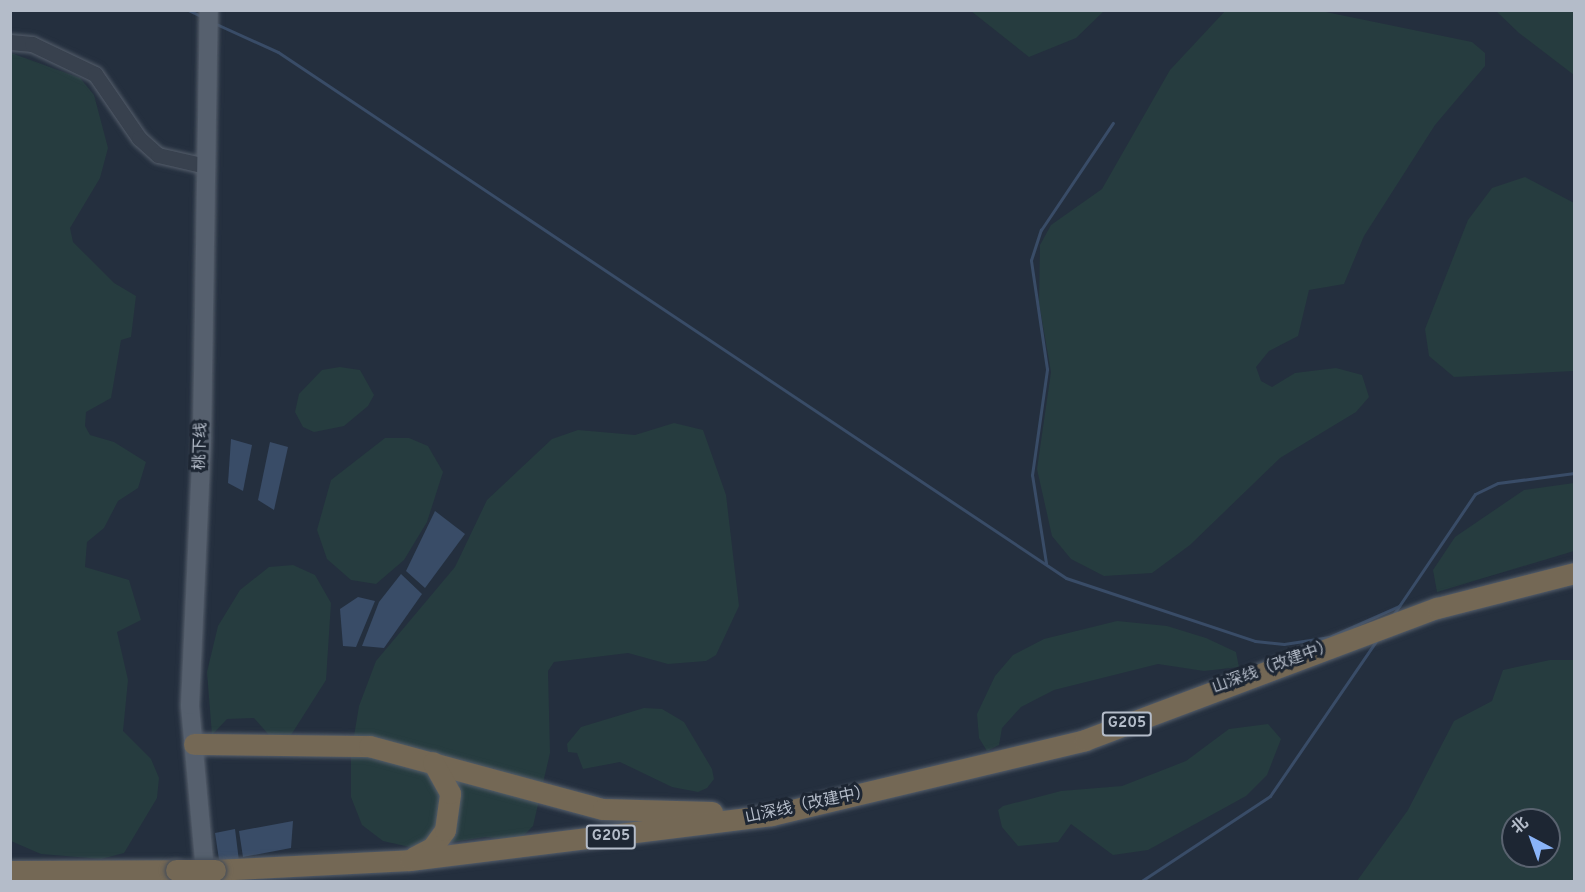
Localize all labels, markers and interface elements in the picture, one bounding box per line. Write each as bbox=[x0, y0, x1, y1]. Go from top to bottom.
street label: 桃下线 bbox=[191, 422, 211, 470]
street label: 山深线（改建中） bbox=[1210, 636, 1336, 698]
road number: G205 bbox=[1102, 712, 1152, 736]
street label: 山深线（改建中） bbox=[743, 782, 873, 828]
north arrow bbox=[1501, 808, 1561, 868]
text: 北 bbox=[1508, 813, 1533, 839]
road number: G205 bbox=[586, 825, 636, 849]

